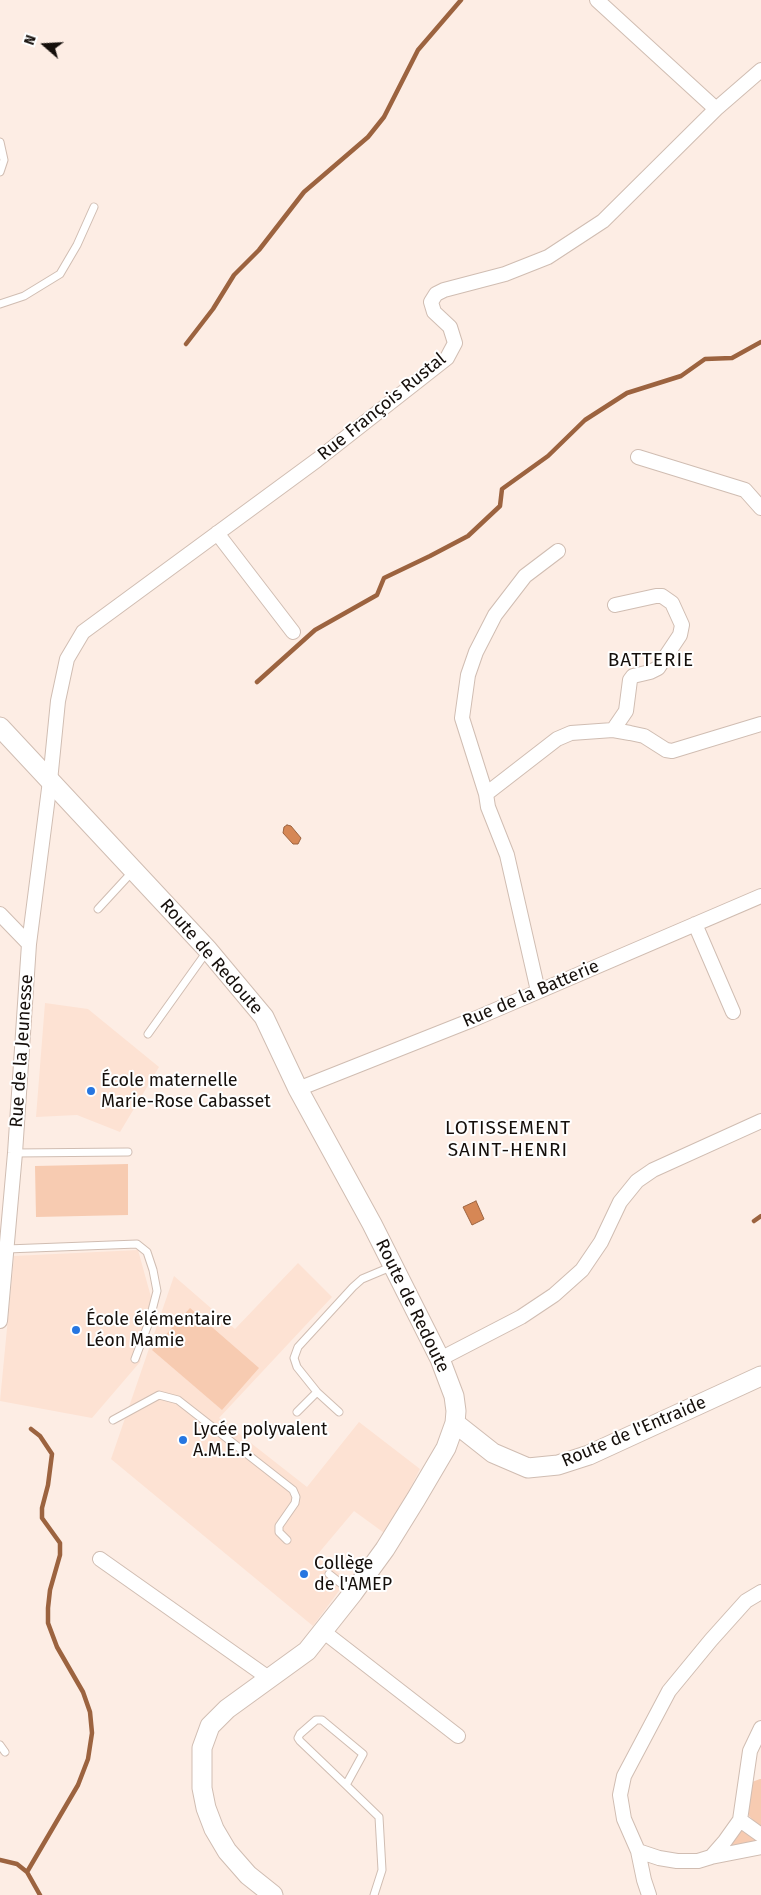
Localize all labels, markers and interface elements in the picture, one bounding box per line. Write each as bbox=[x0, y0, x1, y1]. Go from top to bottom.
north arrow bbox=[20, 20, 70, 70]
text: N bbox=[21, 33, 40, 47]
street label: Rue François Rustal bbox=[313, 349, 451, 465]
district label: BATTERIE bbox=[607, 650, 695, 672]
street label: Route de Redoute bbox=[155, 895, 267, 1019]
street label: Rue de la Batterie bbox=[460, 956, 602, 1032]
street label: Rue de la Jeunesse bbox=[6, 974, 38, 1128]
place label: École maternelle Marie-Rose Cabasset bbox=[101, 1070, 271, 1112]
marker: École maternelle Marie-Rose Cabasset bbox=[85, 1085, 97, 1097]
district label: LOTISSEMENT SAINT-HENRI bbox=[444, 1118, 572, 1162]
street label: Route de Redoute bbox=[370, 1236, 454, 1376]
place label: École élémentaire Léon Mamie bbox=[86, 1309, 232, 1352]
marker: École élémentaire Léon Mamie bbox=[70, 1324, 82, 1336]
street label: Route de l'Entraide bbox=[558, 1392, 710, 1472]
place label: Lycée polyvalent A.M.E.P. bbox=[193, 1419, 328, 1462]
marker: Lycée polyvalent A.M.E.P. bbox=[177, 1434, 189, 1446]
place label: Collège de l'AMEP bbox=[314, 1553, 392, 1596]
marker: Collège de l'AMEP bbox=[298, 1568, 310, 1580]

